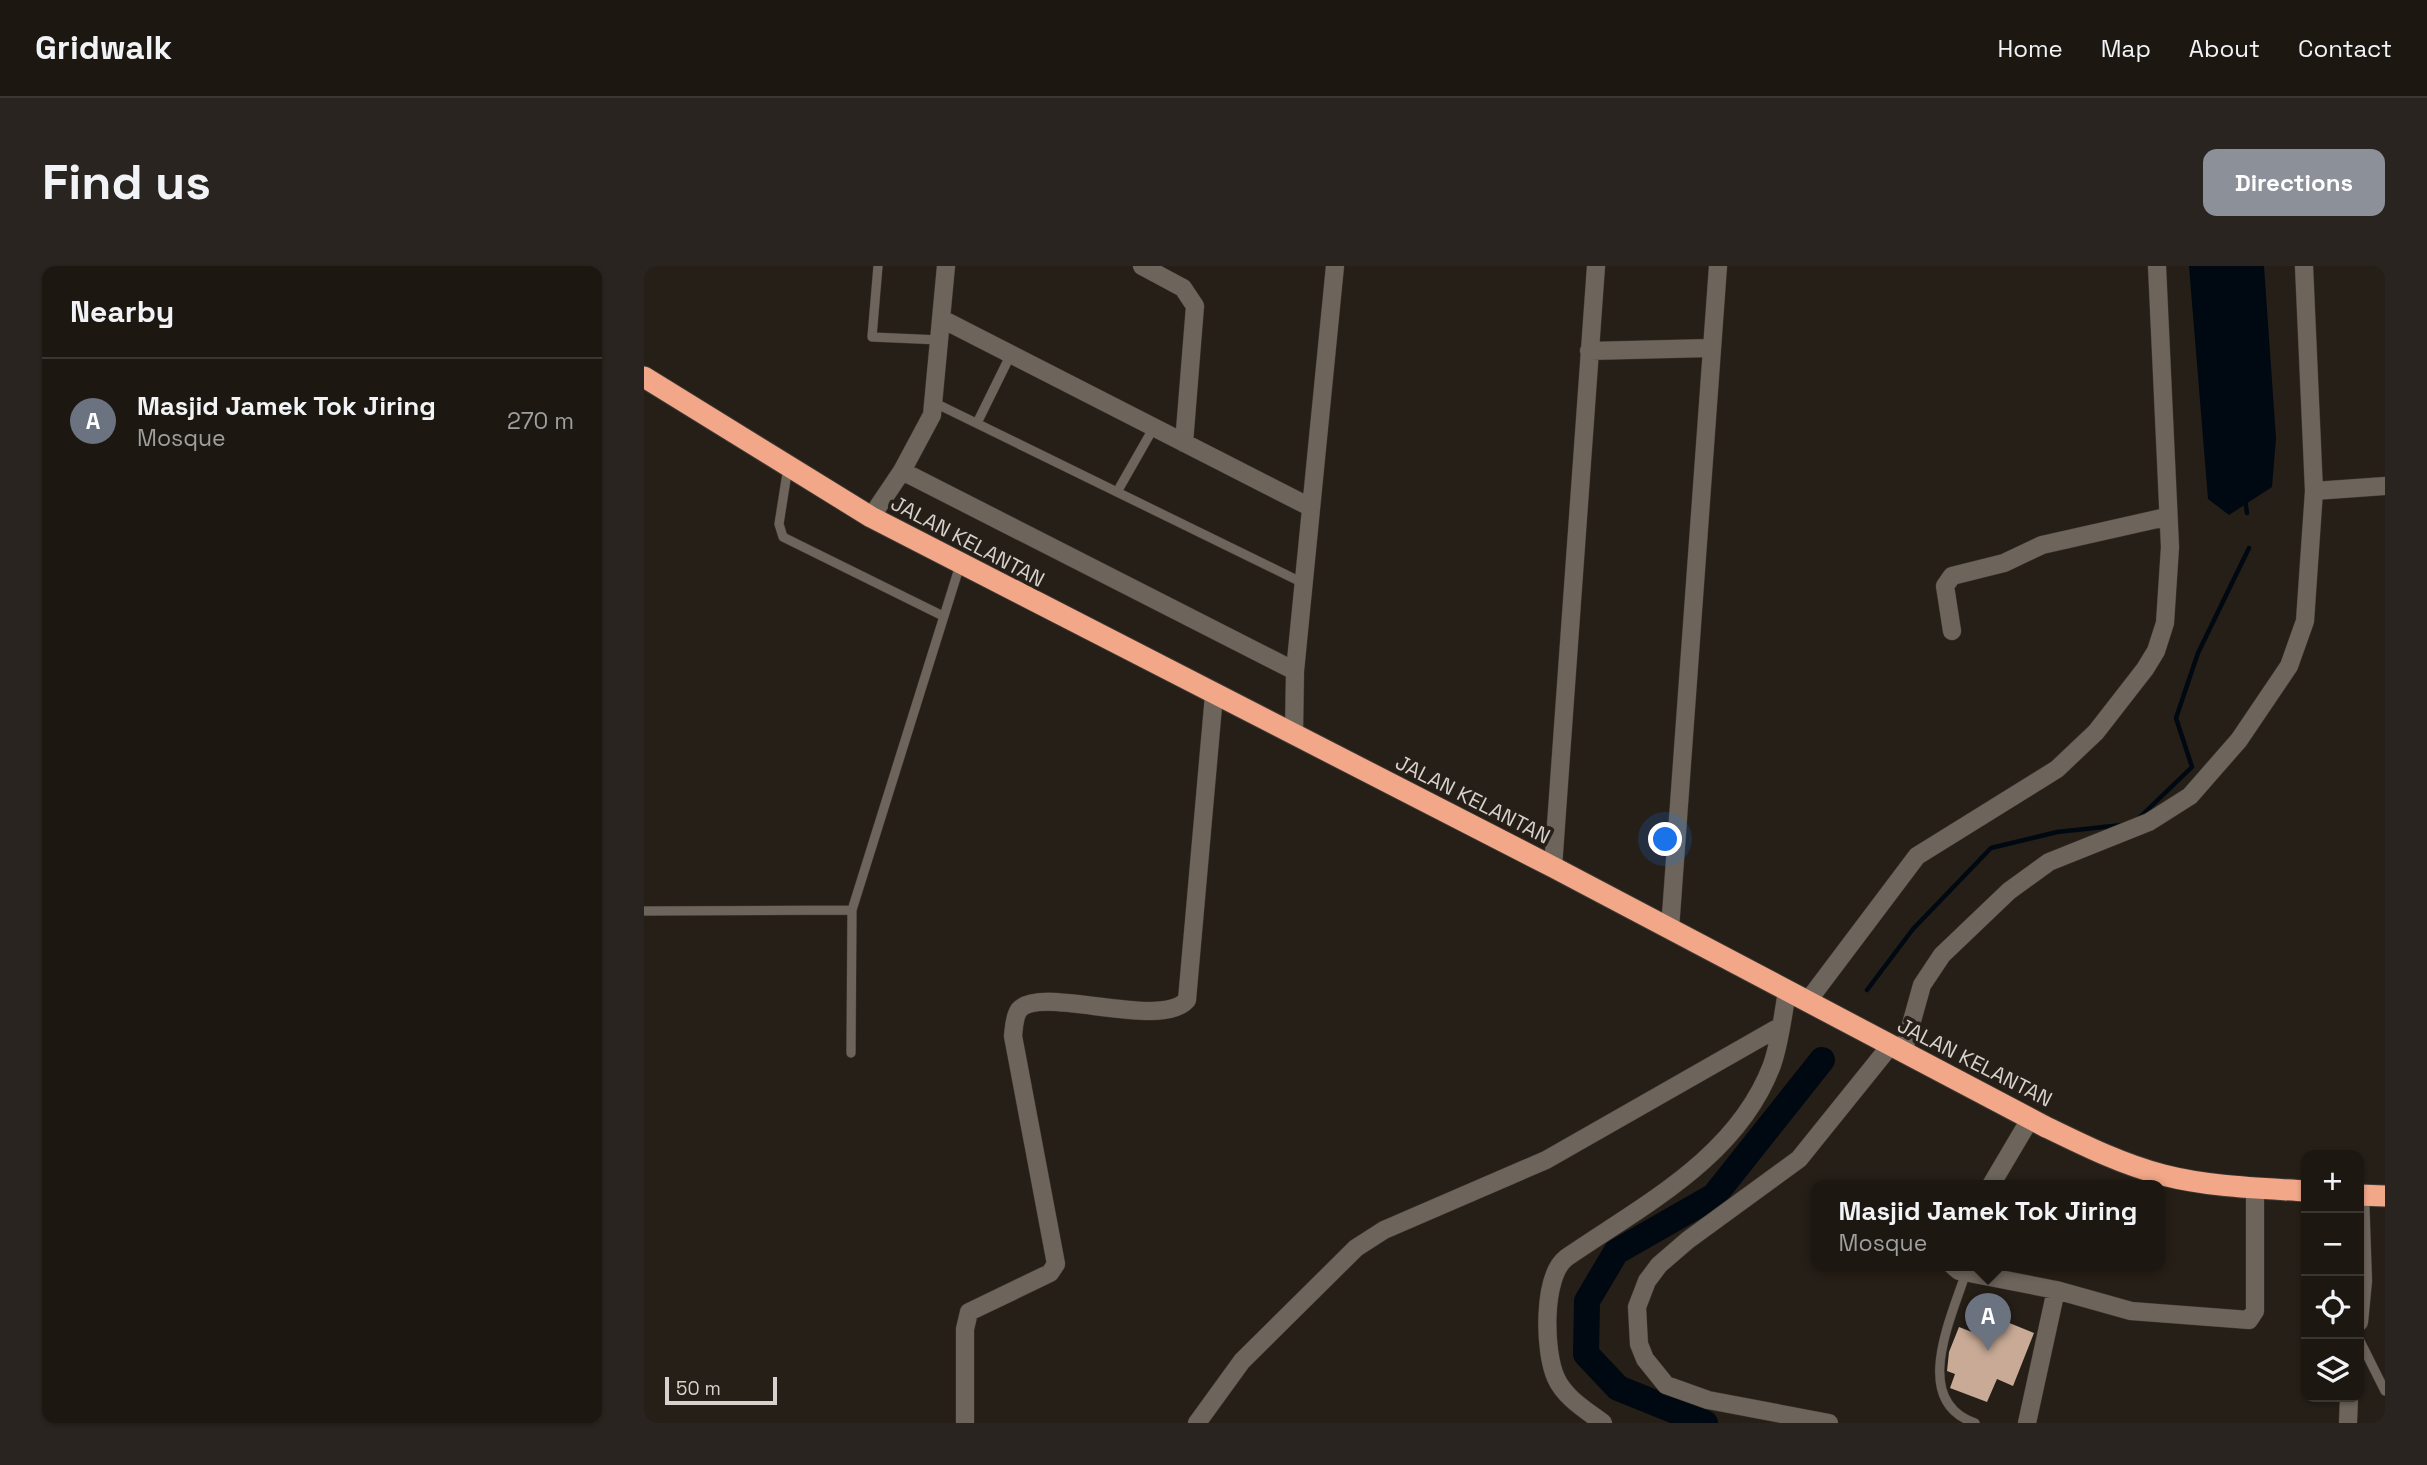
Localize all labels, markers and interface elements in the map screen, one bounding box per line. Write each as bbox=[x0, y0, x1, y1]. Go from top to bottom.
text: Gridwalk bbox=[35, 27, 172, 69]
text: Home bbox=[1997, 33, 2063, 64]
text: Map bbox=[2101, 33, 2151, 64]
text: About bbox=[2189, 33, 2260, 64]
text: Contact bbox=[2298, 33, 2392, 64]
button: Directions bbox=[2203, 149, 2385, 216]
text: Find us bbox=[42, 151, 211, 213]
text: Nearby bbox=[70, 292, 174, 331]
text: Masjid Jamek Tok Jiring bbox=[137, 389, 436, 423]
text: A bbox=[86, 406, 100, 436]
text: 270 m bbox=[507, 406, 574, 436]
text: Mosque bbox=[137, 423, 226, 453]
street label: JALAN KELANTAN bbox=[886, 489, 1050, 593]
street label: JALAN KELANTAN bbox=[1391, 748, 1555, 850]
your location bbox=[1648, 822, 1682, 856]
street label: JALAN KELANTAN bbox=[1893, 1011, 2057, 1113]
map controls bbox=[2301, 1150, 2364, 1402]
button: + bbox=[2301, 1150, 2364, 1213]
popup bbox=[1811, 1180, 2165, 1271]
text: Masjid Jamek Tok Jiring bbox=[1839, 1194, 2137, 1228]
button: − bbox=[2301, 1213, 2364, 1276]
text: Mosque bbox=[1839, 1228, 1927, 1258]
button: locate bbox=[2301, 1276, 2364, 1339]
pin: A bbox=[1965, 1293, 2011, 1351]
button: layers bbox=[2301, 1339, 2364, 1402]
scale bar bbox=[665, 1374, 777, 1406]
text: 50 m bbox=[676, 1376, 721, 1401]

